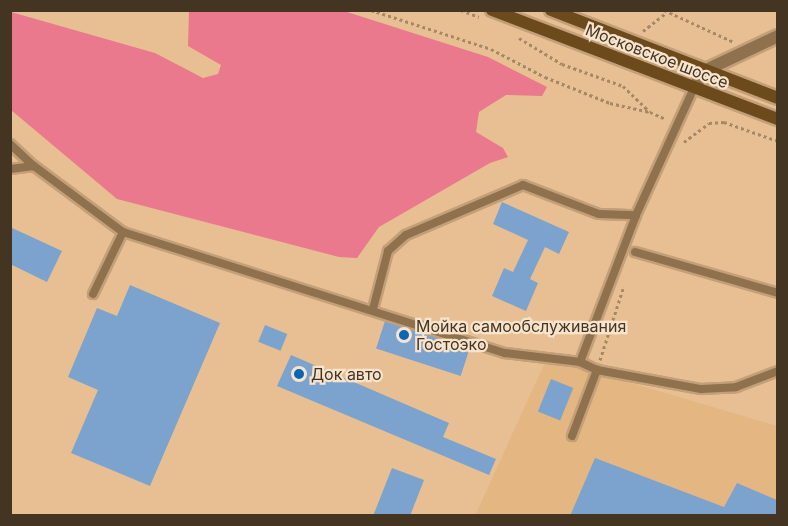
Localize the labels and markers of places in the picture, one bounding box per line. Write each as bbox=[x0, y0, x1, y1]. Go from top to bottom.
place label: Мойка самообслуживания Гостоэко bbox=[416, 316, 626, 354]
marker: Мойка самообслуживания Гостоэко bbox=[397, 328, 411, 342]
place label: Док авто bbox=[311, 364, 382, 384]
marker: Док авто bbox=[292, 367, 306, 381]

